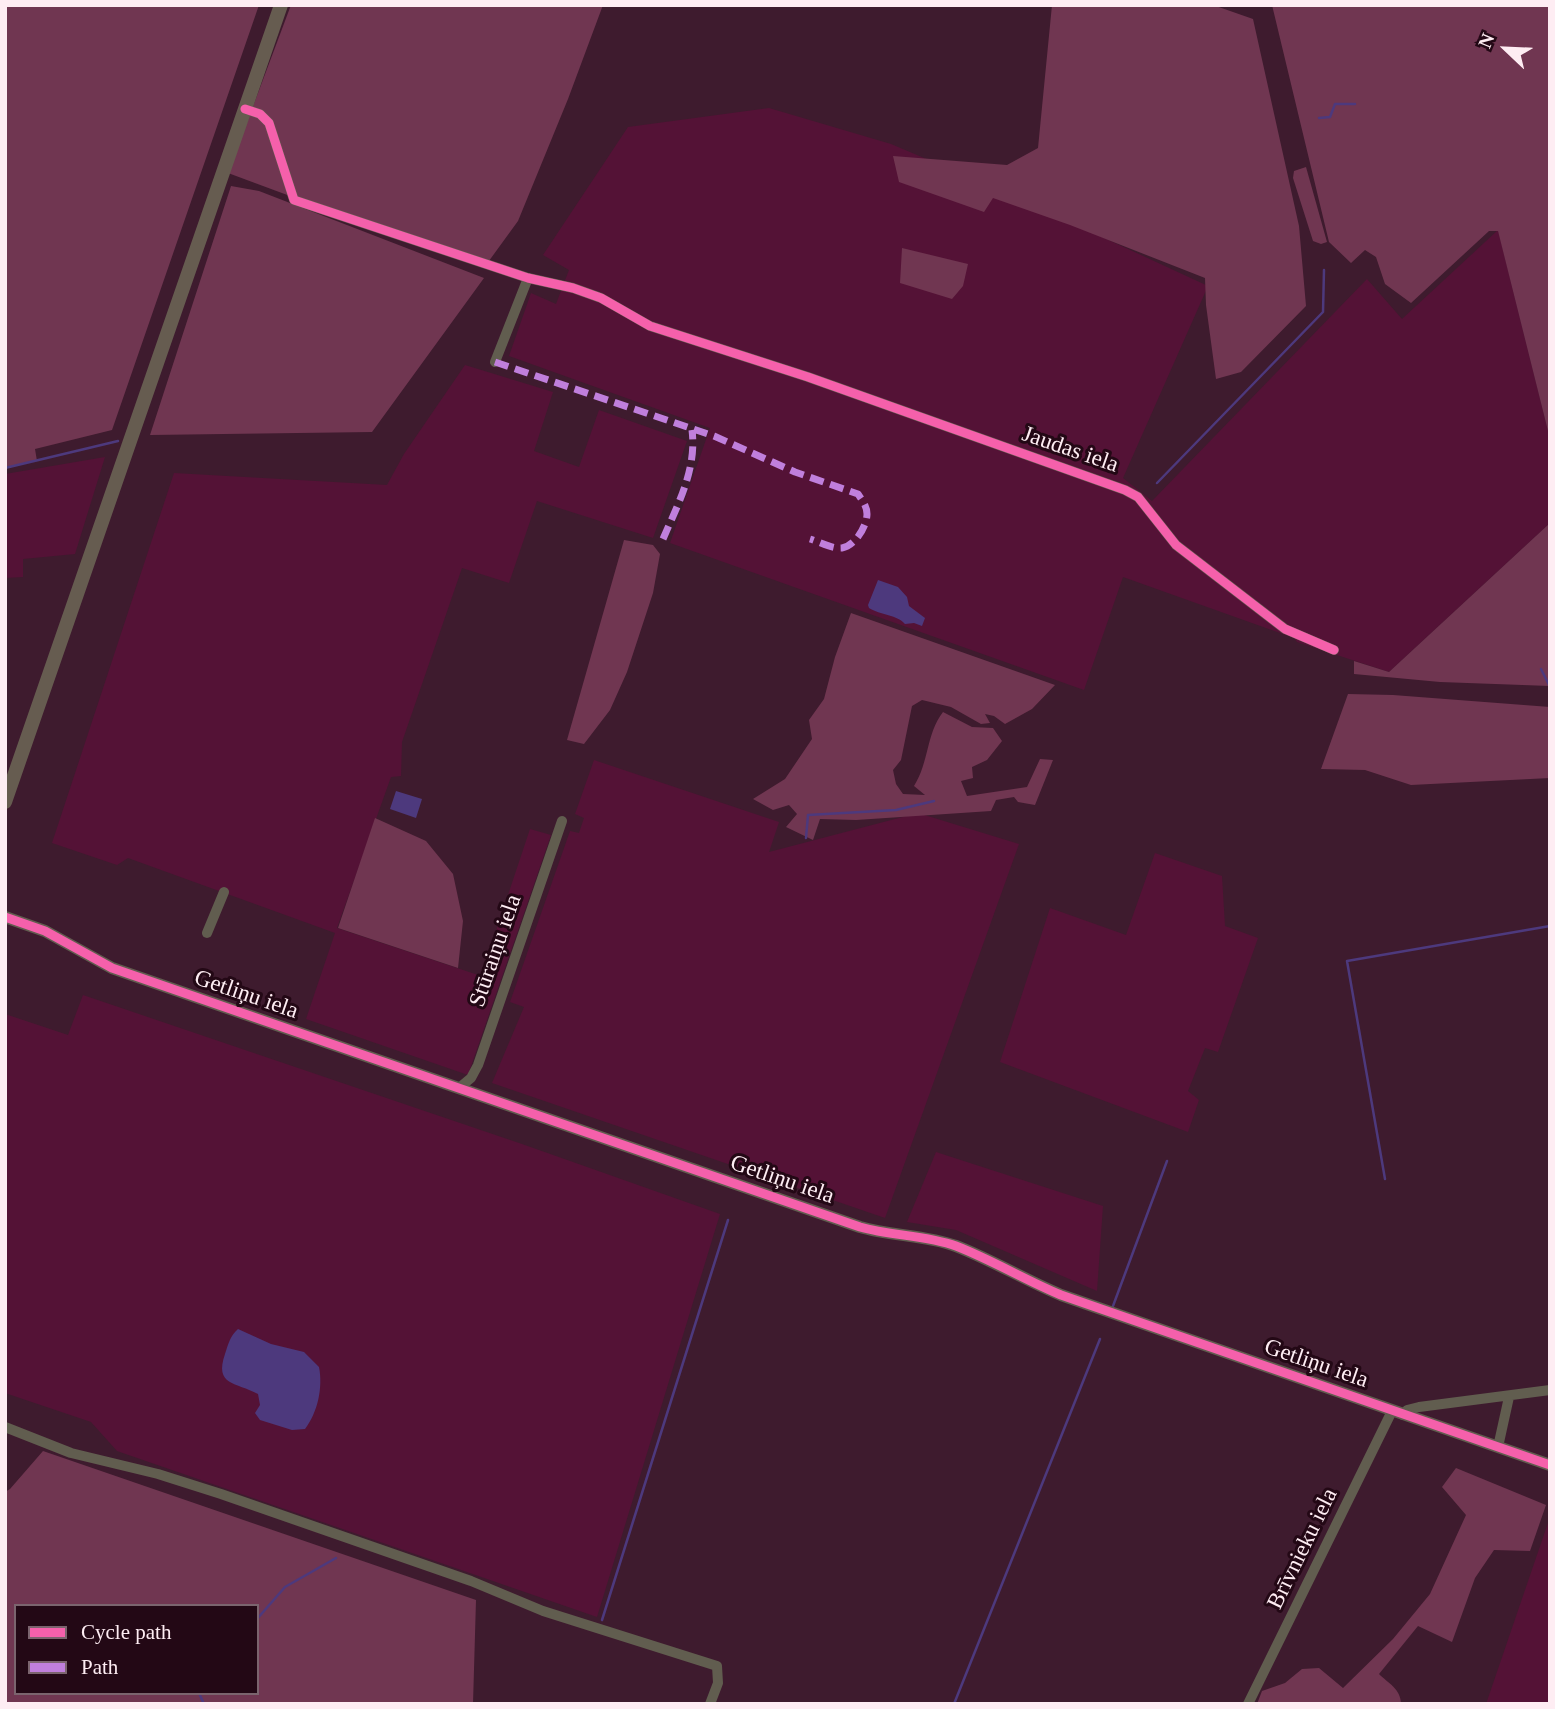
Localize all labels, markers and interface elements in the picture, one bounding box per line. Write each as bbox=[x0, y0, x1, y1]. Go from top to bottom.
north arrow bbox=[1471, 14, 1541, 84]
text: N bbox=[1474, 30, 1499, 51]
street label: Jaudas iela bbox=[1018, 421, 1122, 479]
street label: Stūraiņu iela bbox=[464, 891, 528, 1011]
street label: Getliņu iela bbox=[190, 964, 302, 1026]
street label: Getliņu iela bbox=[726, 1149, 838, 1211]
street label: Getliņu iela bbox=[1260, 1333, 1372, 1395]
street label: Brīvnieku iela bbox=[1262, 1484, 1344, 1614]
legend bbox=[14, 1604, 259, 1695]
text: Cycle path bbox=[81, 1620, 171, 1644]
text: Path bbox=[81, 1655, 118, 1679]

